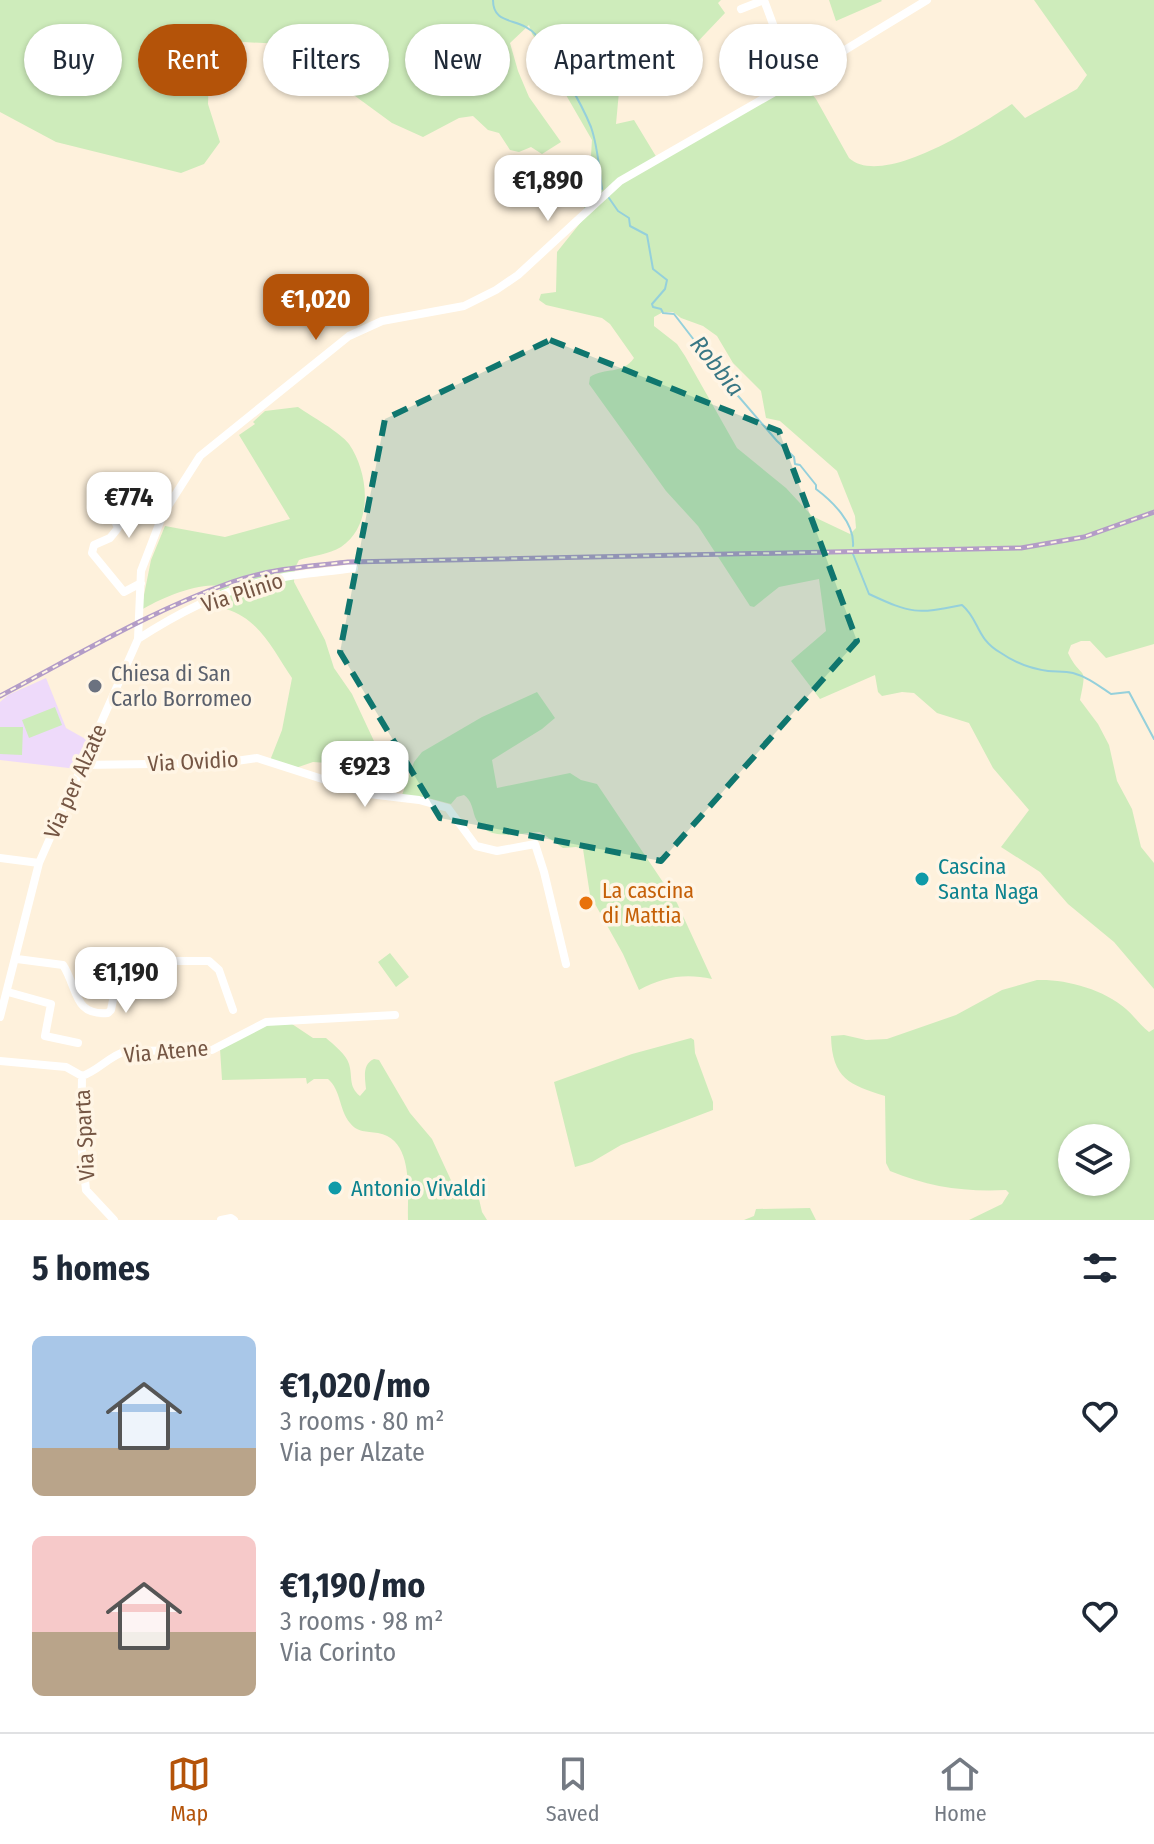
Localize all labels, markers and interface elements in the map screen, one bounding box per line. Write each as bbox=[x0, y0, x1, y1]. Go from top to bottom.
chip: Buy bbox=[24, 24, 122, 96]
chip: Rent bbox=[138, 24, 247, 96]
chip: Filters bbox=[263, 24, 389, 96]
chip: New bbox=[405, 24, 510, 96]
chip: Apartment bbox=[526, 24, 703, 96]
chip: House bbox=[719, 24, 847, 96]
pin: €1,890 bbox=[483, 155, 613, 223]
text: €1,890 bbox=[512, 165, 584, 196]
pin: €1,020 bbox=[251, 274, 381, 342]
text: €1,020 bbox=[281, 284, 351, 315]
water label: Robbia bbox=[684, 330, 750, 402]
pin: €774 bbox=[82, 472, 176, 540]
text: €774 bbox=[105, 482, 153, 513]
street label: Via Plinio bbox=[198, 567, 286, 618]
place label: Chiesa di San Carlo Borromeo bbox=[111, 660, 252, 712]
marker: Chiesa di San Carlo Borromeo bbox=[86, 677, 104, 695]
street label: Via per Alzate bbox=[38, 720, 113, 843]
pin: €923 bbox=[318, 741, 412, 809]
street label: Via Ovidio bbox=[147, 746, 239, 777]
text: €923 bbox=[340, 751, 390, 782]
place label: Cascina Santa Naga bbox=[938, 853, 1039, 905]
marker: Cascina Santa Naga bbox=[913, 870, 931, 888]
place label: La cascina di Mattia bbox=[602, 877, 694, 929]
marker: La cascina di Mattia bbox=[577, 894, 595, 912]
pin: €1,190 bbox=[61, 947, 191, 1015]
text: €1,190 bbox=[93, 957, 159, 988]
street label: Via Atene bbox=[123, 1034, 209, 1069]
street label: Via Sparta bbox=[69, 1089, 100, 1181]
map controls bbox=[1058, 1124, 1130, 1196]
button: layers bbox=[1058, 1124, 1130, 1196]
place label: Antonio Vivaldi bbox=[351, 1175, 486, 1202]
marker: Antonio Vivaldi bbox=[326, 1179, 344, 1197]
icon: filters bbox=[1078, 1246, 1122, 1290]
text: 5 homes bbox=[32, 1248, 150, 1289]
text: €1,020/mo bbox=[280, 1365, 430, 1406]
icon: home bbox=[96, 1368, 192, 1464]
icon: heart bbox=[1078, 1394, 1122, 1438]
text: 3 rooms · 80 m² bbox=[280, 1406, 444, 1437]
text: Via per Alzate bbox=[280, 1437, 425, 1468]
text: €1,190/mo bbox=[280, 1565, 425, 1606]
icon: home bbox=[96, 1568, 192, 1664]
icon: heart bbox=[1078, 1594, 1122, 1638]
text: 3 rooms · 98 m² bbox=[280, 1606, 443, 1637]
text: Via Corinto bbox=[280, 1637, 396, 1668]
tab: Map bbox=[167, 1752, 211, 1827]
tab: Saved bbox=[546, 1752, 600, 1827]
tab: Home bbox=[934, 1752, 987, 1827]

